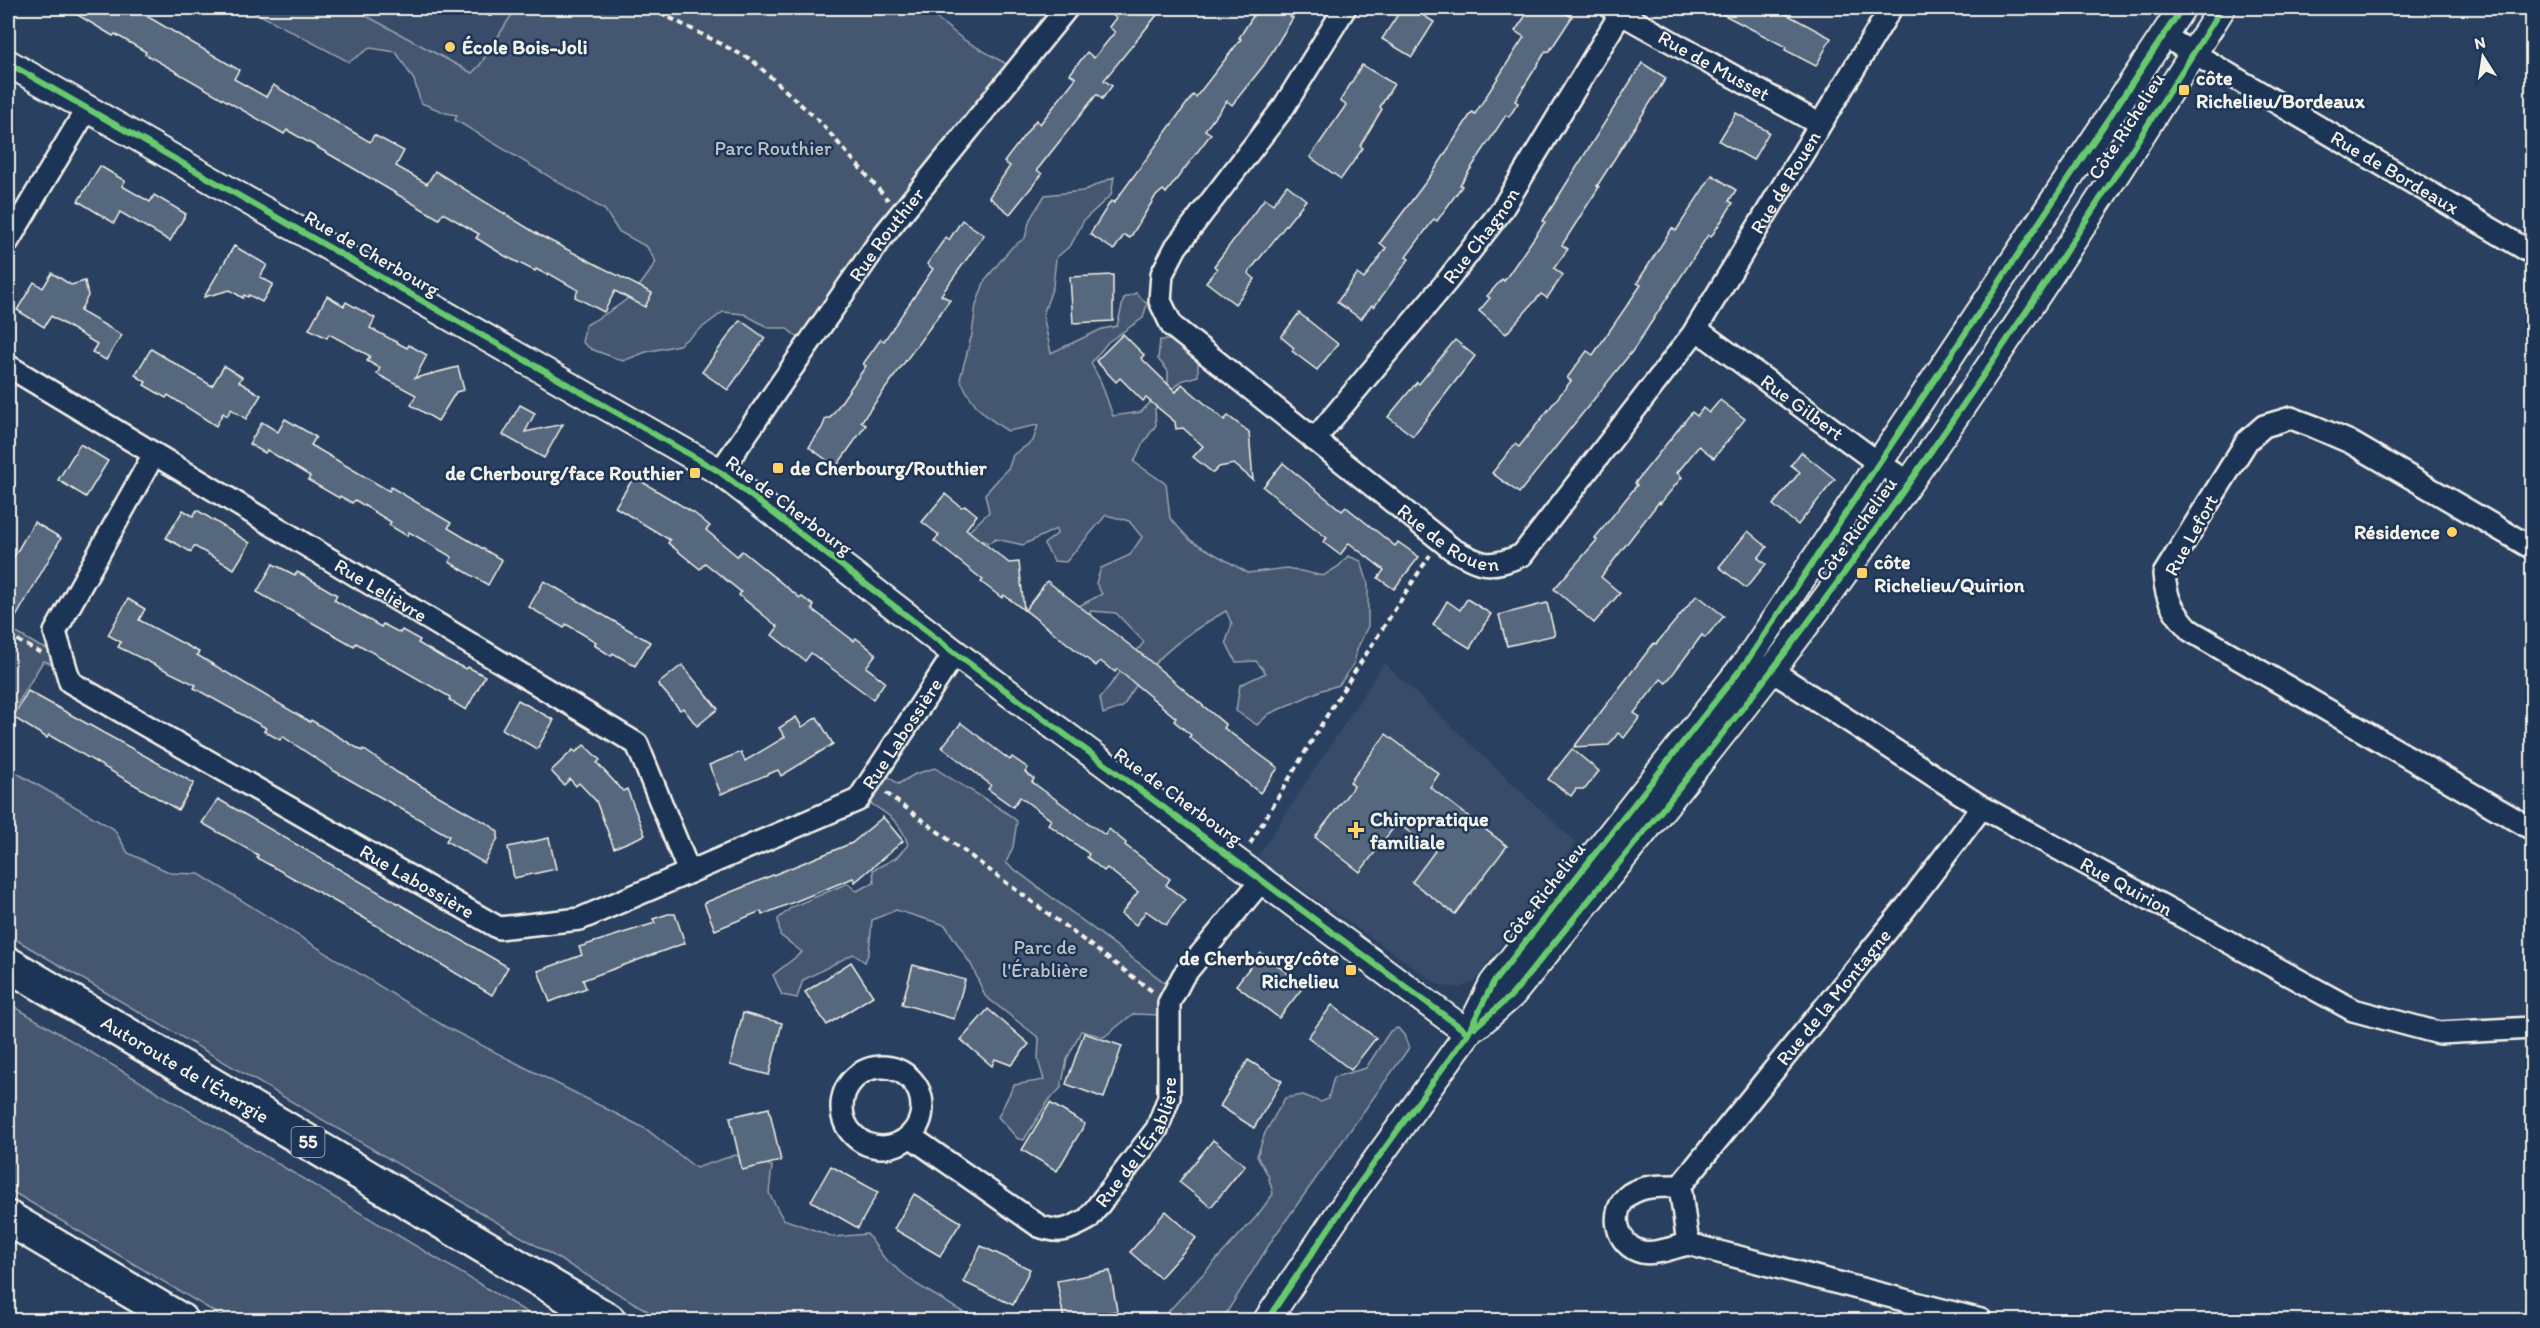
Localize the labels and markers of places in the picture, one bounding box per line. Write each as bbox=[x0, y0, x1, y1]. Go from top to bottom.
place label: École Bois-Joli bbox=[462, 35, 588, 59]
marker: École Bois-Joli bbox=[443, 40, 457, 54]
place label: côte Richelieu/Bordeaux bbox=[2196, 66, 2366, 113]
marker: côte Richelieu/Bordeaux bbox=[2177, 83, 2191, 97]
place label: de Cherbourg/Routhier bbox=[790, 456, 988, 481]
place label: de Cherbourg/face Routhier bbox=[445, 461, 683, 486]
marker: de Cherbourg/Routhier bbox=[771, 461, 785, 475]
marker: de Cherbourg/face Routhier bbox=[688, 466, 702, 480]
place label: Résidence bbox=[2354, 520, 2440, 544]
marker: Résidence bbox=[2445, 525, 2459, 539]
place label: côte Richelieu/Quirion bbox=[1874, 550, 2025, 597]
marker: côte Richelieu/Quirion bbox=[1855, 566, 1869, 580]
place label: Chiropratique familiale bbox=[1370, 807, 1489, 854]
marker: Chiropratique familiale bbox=[1347, 821, 1365, 839]
place label: de Cherbourg/côte Richelieu bbox=[1179, 946, 1339, 993]
marker: de Cherbourg/côte Richelieu bbox=[1344, 963, 1358, 977]

